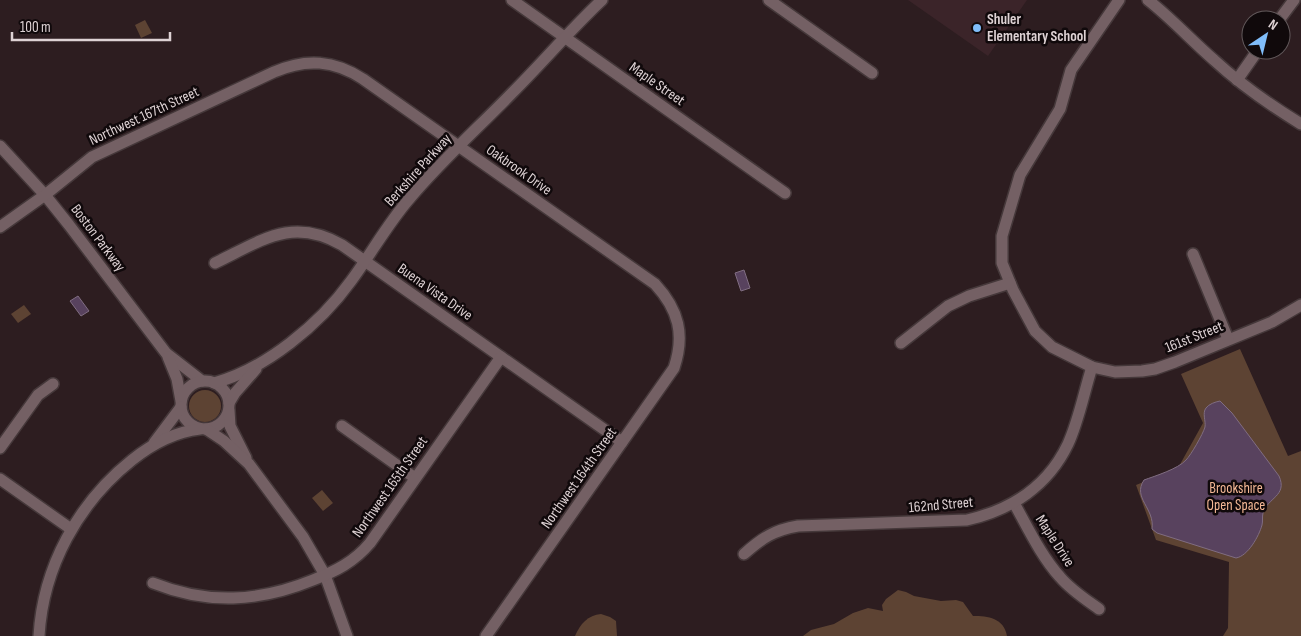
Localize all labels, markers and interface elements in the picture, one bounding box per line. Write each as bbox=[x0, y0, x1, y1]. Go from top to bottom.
scale bar bbox=[12, 10, 170, 42]
place label: Shuler Elementary School bbox=[987, 10, 1086, 46]
north arrow bbox=[1241, 10, 1291, 60]
text: N bbox=[1265, 16, 1281, 34]
text: 100 m bbox=[20, 18, 51, 37]
marker: Shuler Elementary School bbox=[971, 22, 983, 34]
street label: Maple Street bbox=[625, 58, 689, 110]
street label: Northwest 167th Street bbox=[86, 82, 202, 150]
street label: Berkshire Parkway bbox=[380, 130, 456, 210]
street label: Oakbrook Drive bbox=[483, 140, 555, 200]
street label: Boston Parkway bbox=[67, 201, 130, 276]
street label: Buena Vista Drive bbox=[394, 259, 476, 325]
street label: 161st Street bbox=[1162, 317, 1226, 357]
street label: Northwest 164th Street bbox=[537, 423, 621, 532]
street label: Northwest 165th Street bbox=[348, 432, 432, 541]
park label: Brookshire Open Space bbox=[1207, 479, 1265, 515]
street label: 162nd Street bbox=[908, 493, 975, 517]
street label: Maple Drive bbox=[1031, 511, 1079, 571]

